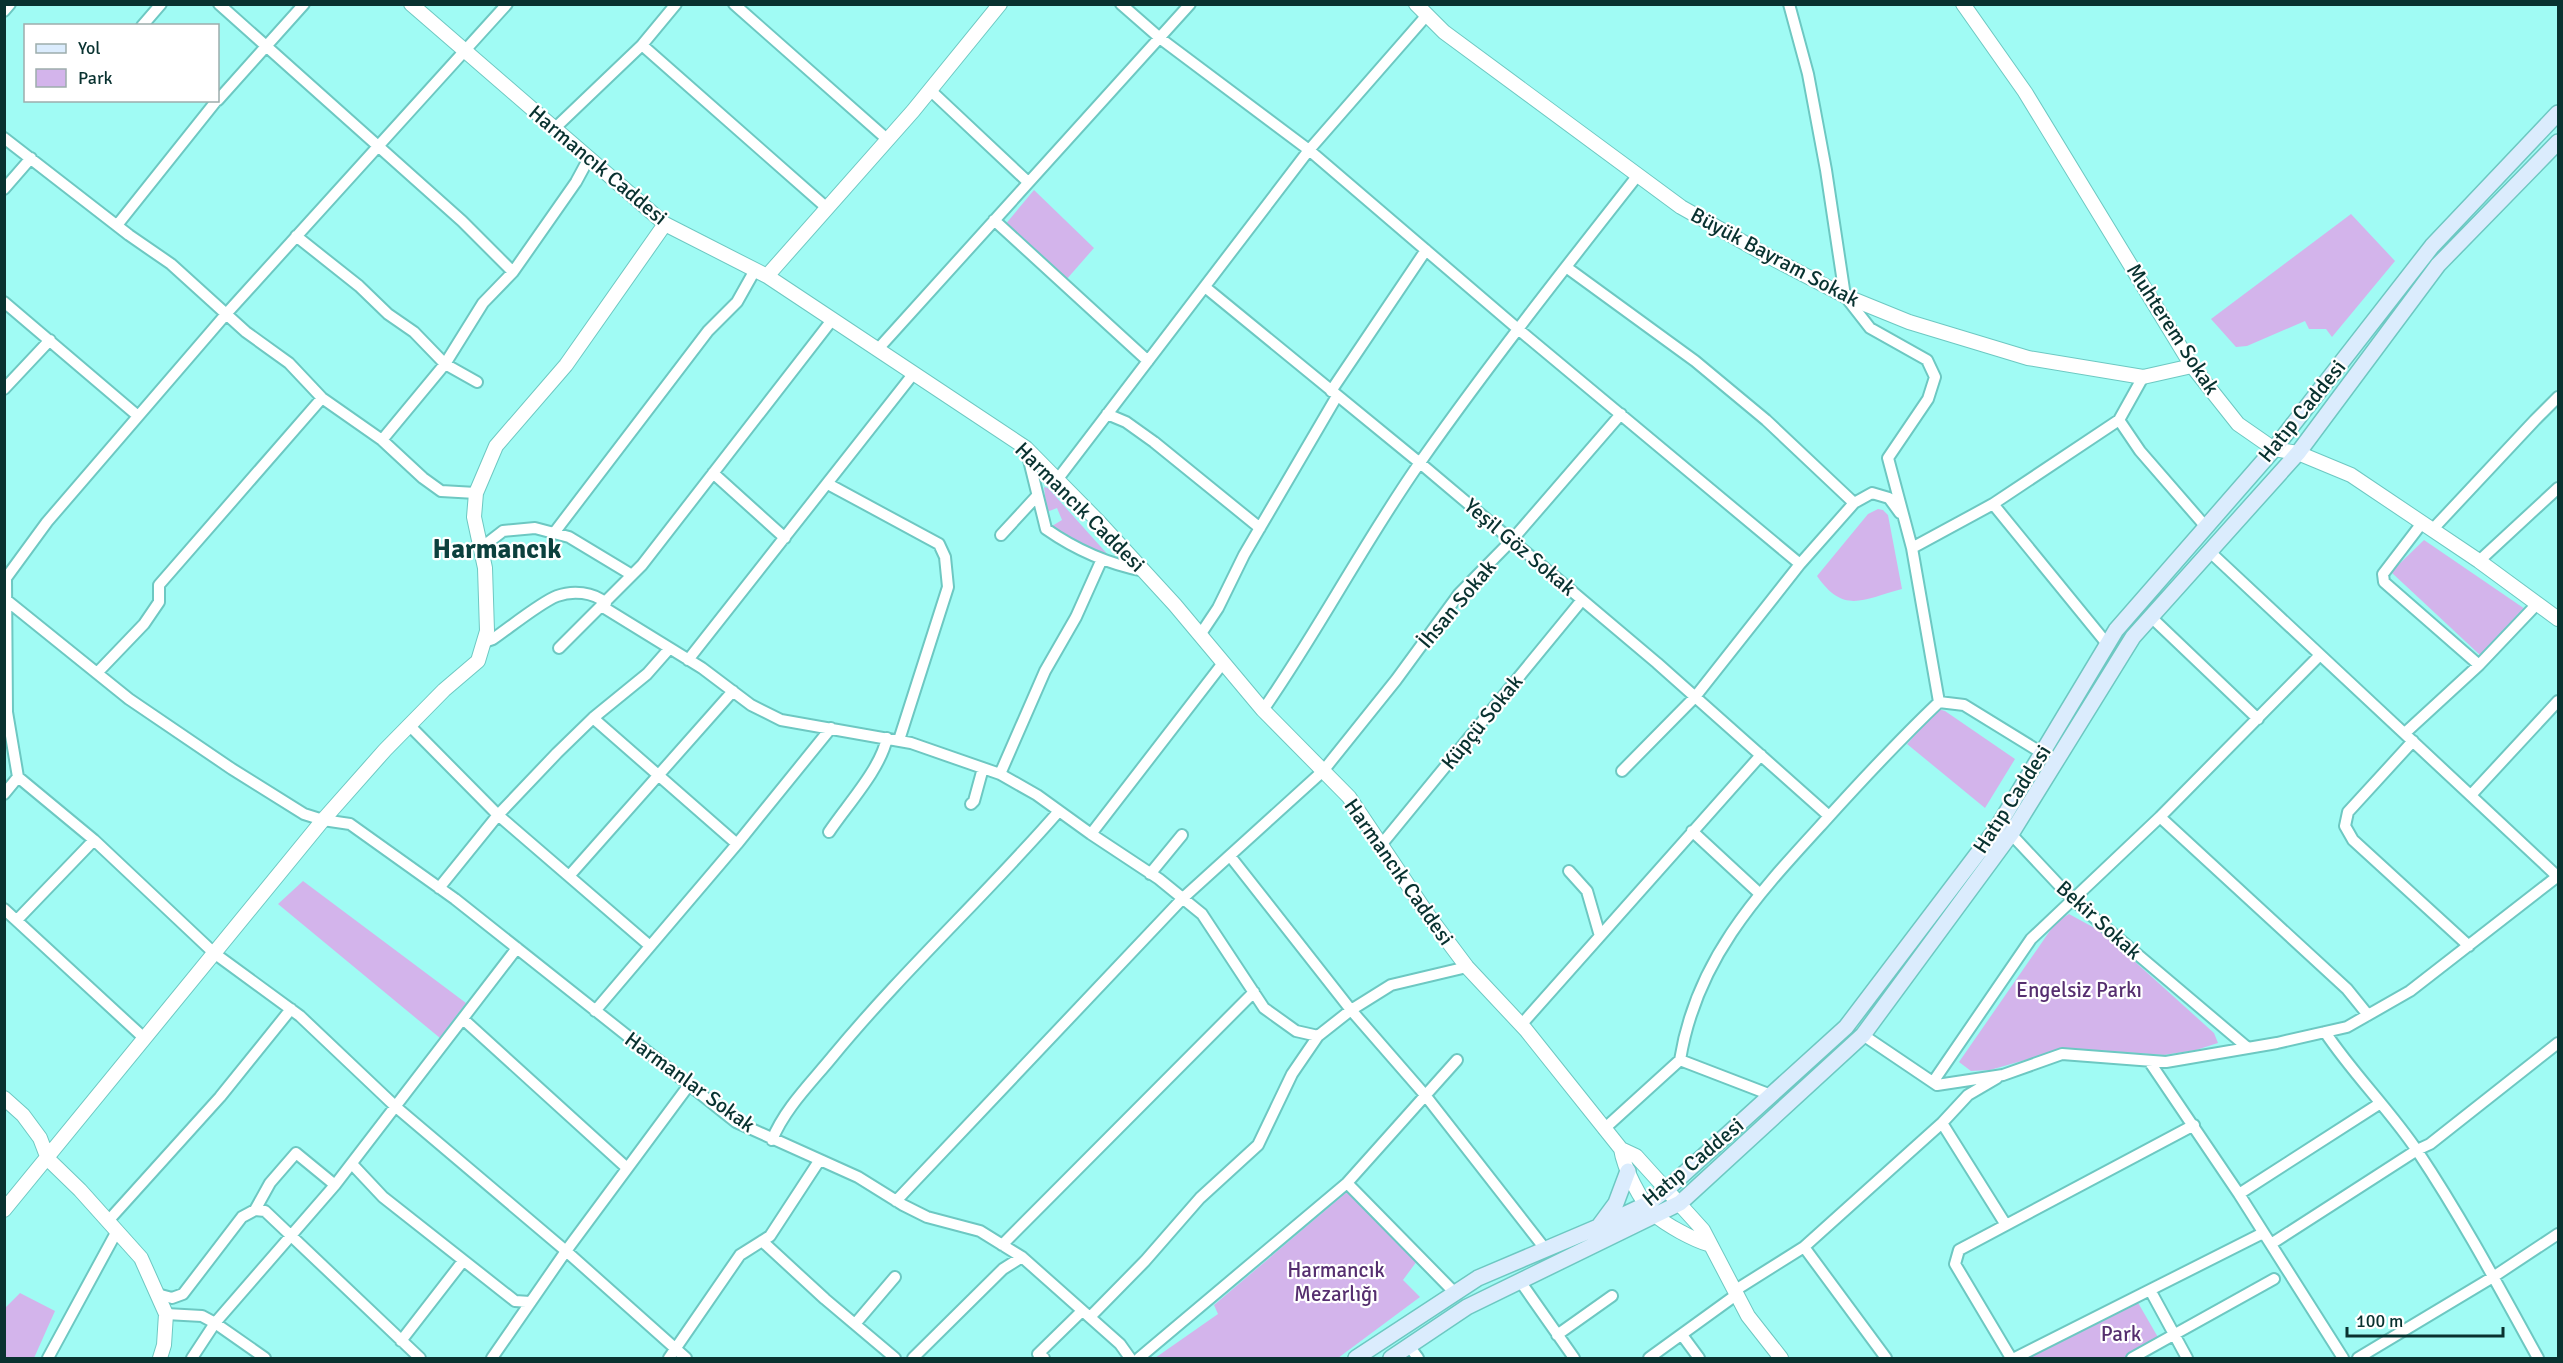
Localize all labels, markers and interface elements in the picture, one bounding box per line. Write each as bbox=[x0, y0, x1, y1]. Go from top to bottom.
legend bbox=[24, 24, 219, 102]
text: Yol bbox=[78, 37, 101, 59]
text: Park bbox=[78, 67, 113, 89]
street label: Harmancık Caddesi bbox=[523, 99, 673, 231]
street label: Büyük Bayram Sokak bbox=[1686, 202, 1864, 313]
street label: Muhterem Sokak bbox=[2121, 259, 2225, 400]
street label: Hatıp Caddesi bbox=[2253, 355, 2351, 467]
street label: Harmancık Caddesi bbox=[1010, 437, 1150, 577]
street label: Yeşil Göz Sokak bbox=[1459, 493, 1582, 602]
district label: Harmancık bbox=[433, 533, 561, 566]
street label: İhsan Sokak bbox=[1412, 554, 1502, 654]
street label: Küpçü Sokak bbox=[1436, 669, 1529, 775]
street label: Hatıp Caddesi bbox=[1967, 740, 2057, 858]
street label: Harmancık Caddesi bbox=[1339, 794, 1459, 950]
street label: Bekir Sokak bbox=[2051, 875, 2147, 965]
park label: Engelsiz Parkı bbox=[2016, 977, 2142, 1003]
street label: Harmanlar Sokak bbox=[620, 1026, 761, 1138]
street label: Hatıp Caddesi bbox=[1637, 1112, 1749, 1212]
park label: Harmancık Mezarlığı bbox=[1287, 1257, 1385, 1307]
scale bar bbox=[2347, 1300, 2503, 1338]
text: 100 m bbox=[2356, 1310, 2403, 1332]
park label: Park bbox=[2101, 1321, 2142, 1347]

